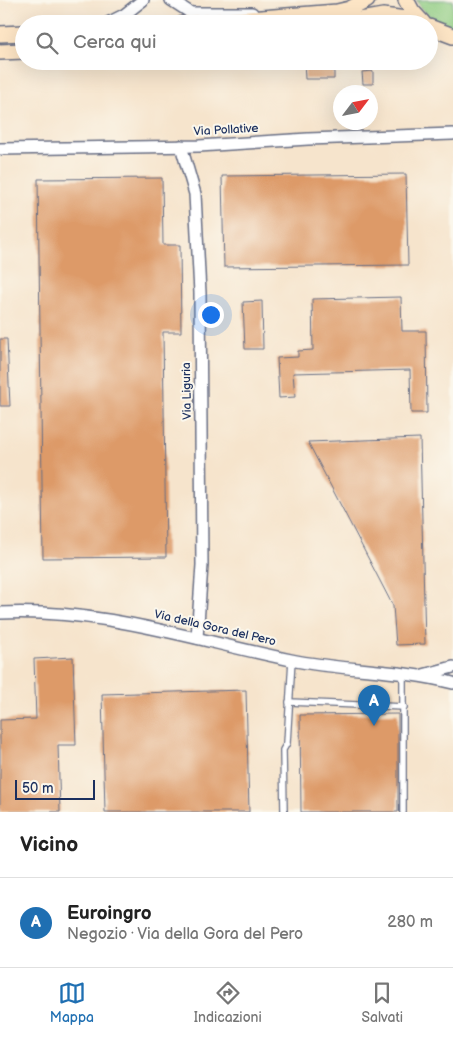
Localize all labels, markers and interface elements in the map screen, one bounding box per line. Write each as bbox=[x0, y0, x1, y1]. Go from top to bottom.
search box bbox=[15, 15, 438, 70]
icon: search bbox=[33, 29, 61, 57]
text: Cerca qui bbox=[73, 31, 156, 54]
north arrow bbox=[333, 85, 378, 130]
street label: Via Pollative bbox=[193, 121, 259, 139]
your location bbox=[198, 302, 224, 328]
street label: Via Liguria bbox=[179, 362, 195, 420]
street label: Via della Gora del Pero bbox=[153, 607, 278, 649]
pin: A bbox=[358, 685, 390, 726]
scale bar bbox=[15, 777, 95, 800]
text: 50 m bbox=[22, 780, 54, 797]
text: Vicino bbox=[20, 832, 78, 857]
text: Euroingro bbox=[67, 902, 152, 925]
text: A bbox=[31, 913, 41, 932]
text: 280 m bbox=[387, 913, 433, 932]
text: Negozio · Via della Gora del Pero bbox=[67, 925, 303, 944]
tab: Mappa bbox=[50, 979, 94, 1026]
tab: Indicazioni bbox=[194, 979, 262, 1026]
tab: Salvati bbox=[362, 979, 403, 1026]

